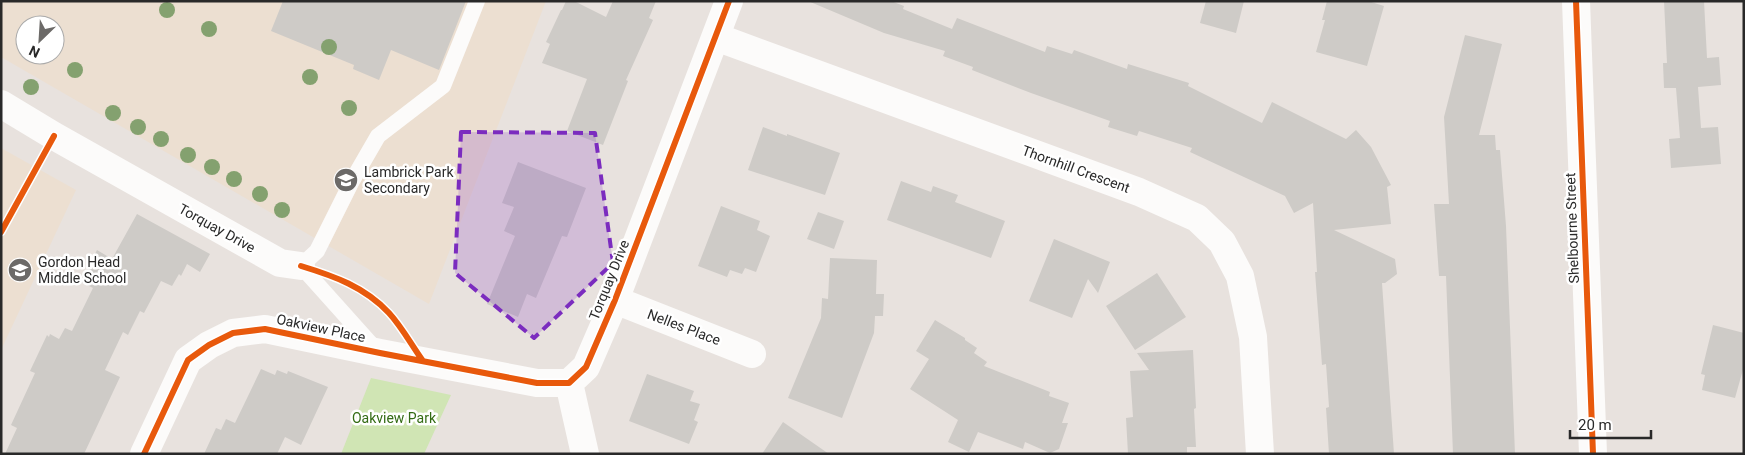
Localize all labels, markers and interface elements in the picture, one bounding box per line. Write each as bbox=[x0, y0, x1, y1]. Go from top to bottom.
north arrow bbox=[15, 15, 65, 65]
text: N bbox=[27, 42, 42, 61]
street label: Thornhill Crescent bbox=[1020, 142, 1132, 196]
place label: Lambrick Park Secondary bbox=[364, 164, 454, 196]
school or university icon: Lambrick Park Secondary bbox=[333, 167, 359, 193]
street label: Shelbourne Street bbox=[1562, 172, 1582, 284]
street label: Torquay Drive bbox=[176, 200, 258, 256]
street label: Torquay Drive bbox=[586, 238, 632, 322]
place label: Gordon Head Middle School bbox=[38, 254, 126, 286]
school or university icon: Gordon Head Middle School bbox=[7, 257, 33, 283]
street label: Nelles Place bbox=[645, 306, 723, 348]
street label: Oakview Place bbox=[275, 311, 367, 345]
scale bar bbox=[1570, 408, 1651, 440]
park label: Oakview Park bbox=[352, 410, 437, 426]
text: 20 m bbox=[1578, 416, 1612, 434]

